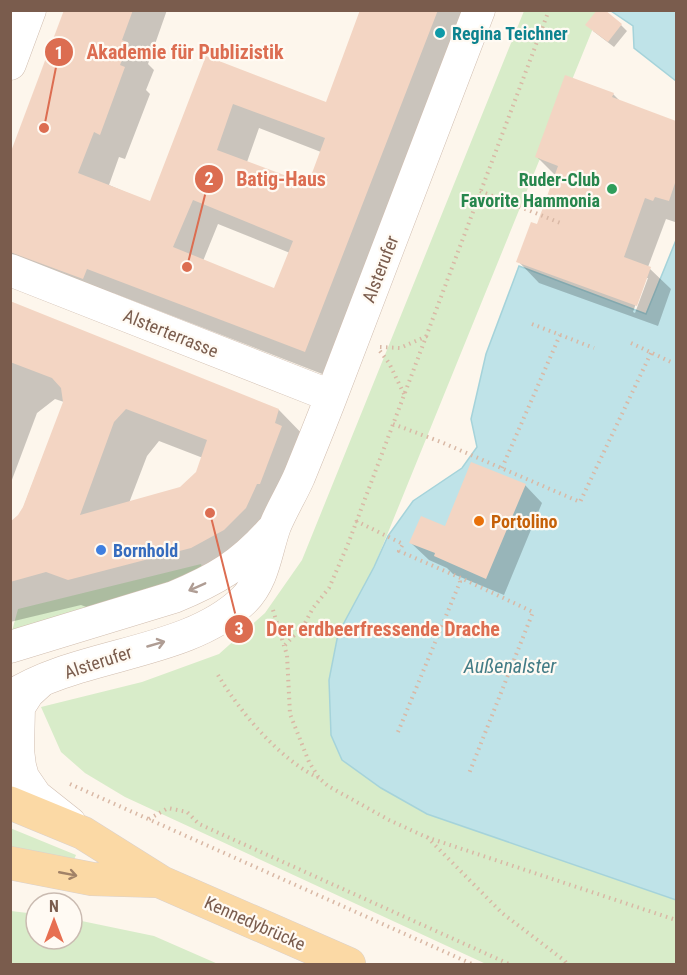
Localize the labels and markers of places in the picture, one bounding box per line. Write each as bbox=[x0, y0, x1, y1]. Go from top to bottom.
place label: Regina Teichner bbox=[452, 23, 568, 44]
marker: Regina Teichner bbox=[433, 26, 447, 40]
callout: Akademie für Publizistik bbox=[44, 33, 295, 71]
callout: Batig-Haus bbox=[194, 160, 338, 198]
place label: Ruder-Club Favorite Hammonia bbox=[461, 169, 600, 211]
marker: Ruder-Club Favorite Hammonia bbox=[605, 182, 619, 196]
place label: Portolino bbox=[491, 511, 558, 532]
marker: Portolino bbox=[472, 514, 486, 528]
place label: Bornhold bbox=[113, 540, 178, 561]
marker: Bornhold bbox=[94, 543, 108, 557]
callout: Der erdbeerfressende Drache bbox=[224, 610, 512, 648]

